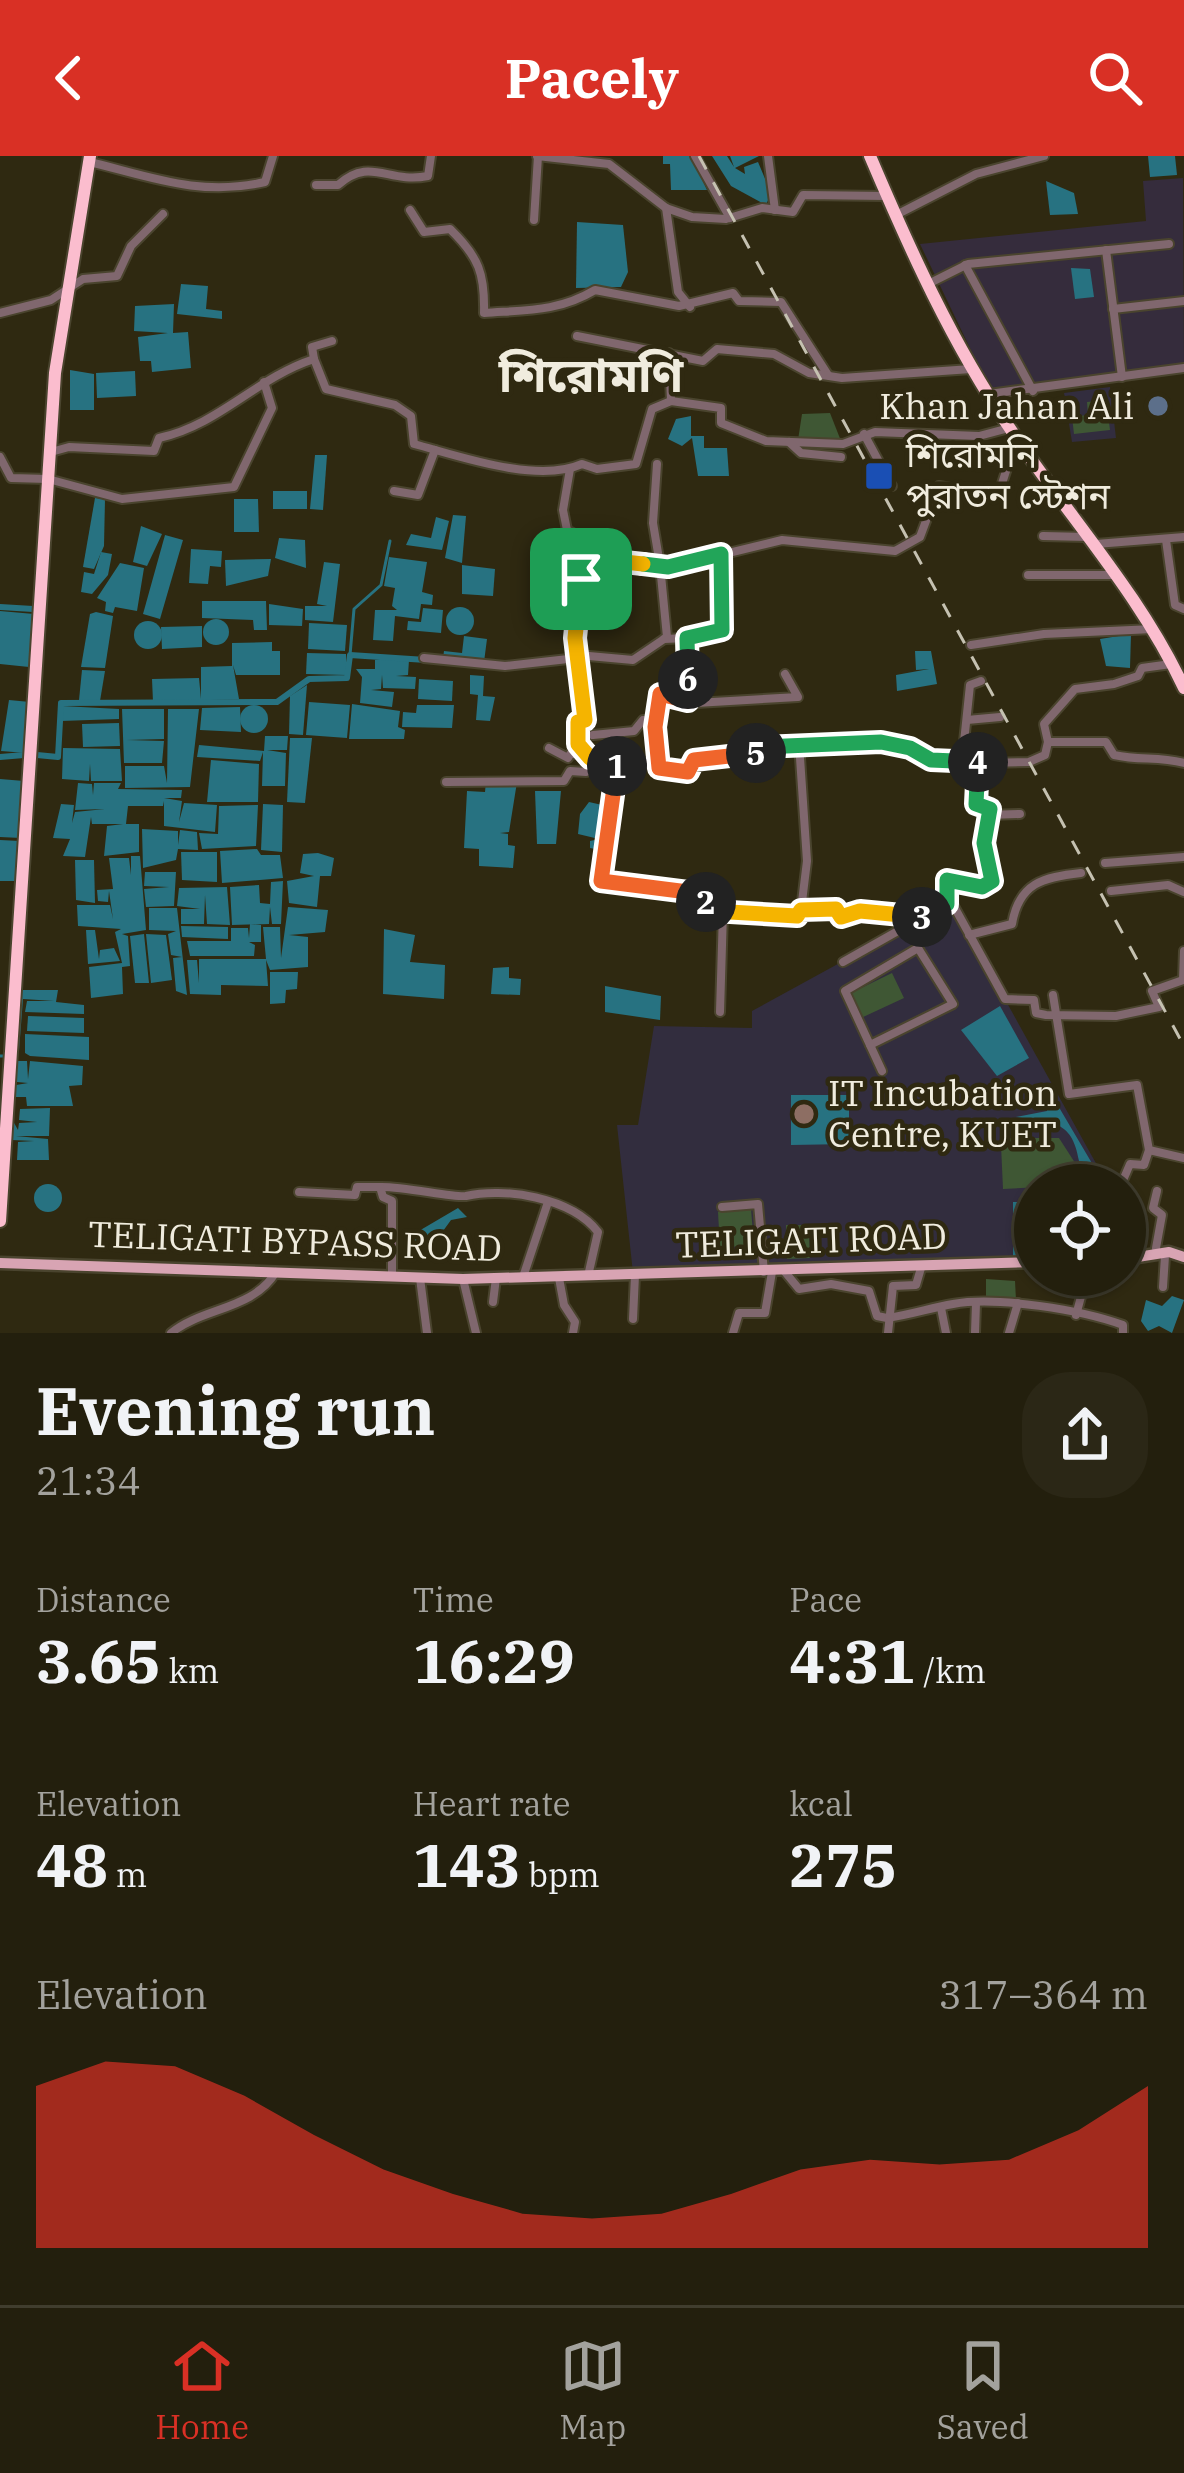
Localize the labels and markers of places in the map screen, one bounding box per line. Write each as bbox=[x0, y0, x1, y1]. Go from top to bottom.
place label: Khan Jahan Ali bbox=[879, 382, 1134, 429]
marker: Khan Jahan Ali bbox=[1145, 393, 1171, 419]
place label: শিরোমনি পুরাতন স্টেশন bbox=[905, 431, 1111, 519]
marker: শিরোমনি পুরাতন স্টেশন bbox=[863, 460, 895, 492]
pin bbox=[530, 528, 632, 630]
pin: 6 bbox=[658, 649, 718, 709]
pin: 5 bbox=[726, 723, 786, 783]
pin: 4 bbox=[948, 732, 1008, 792]
pin: 1 bbox=[587, 736, 647, 796]
pin: 2 bbox=[676, 872, 736, 932]
pin: 3 bbox=[892, 887, 952, 947]
place label: IT Incubation Centre, KUET bbox=[828, 1069, 1057, 1157]
marker: IT Incubation Centre, KUET bbox=[791, 1101, 817, 1127]

